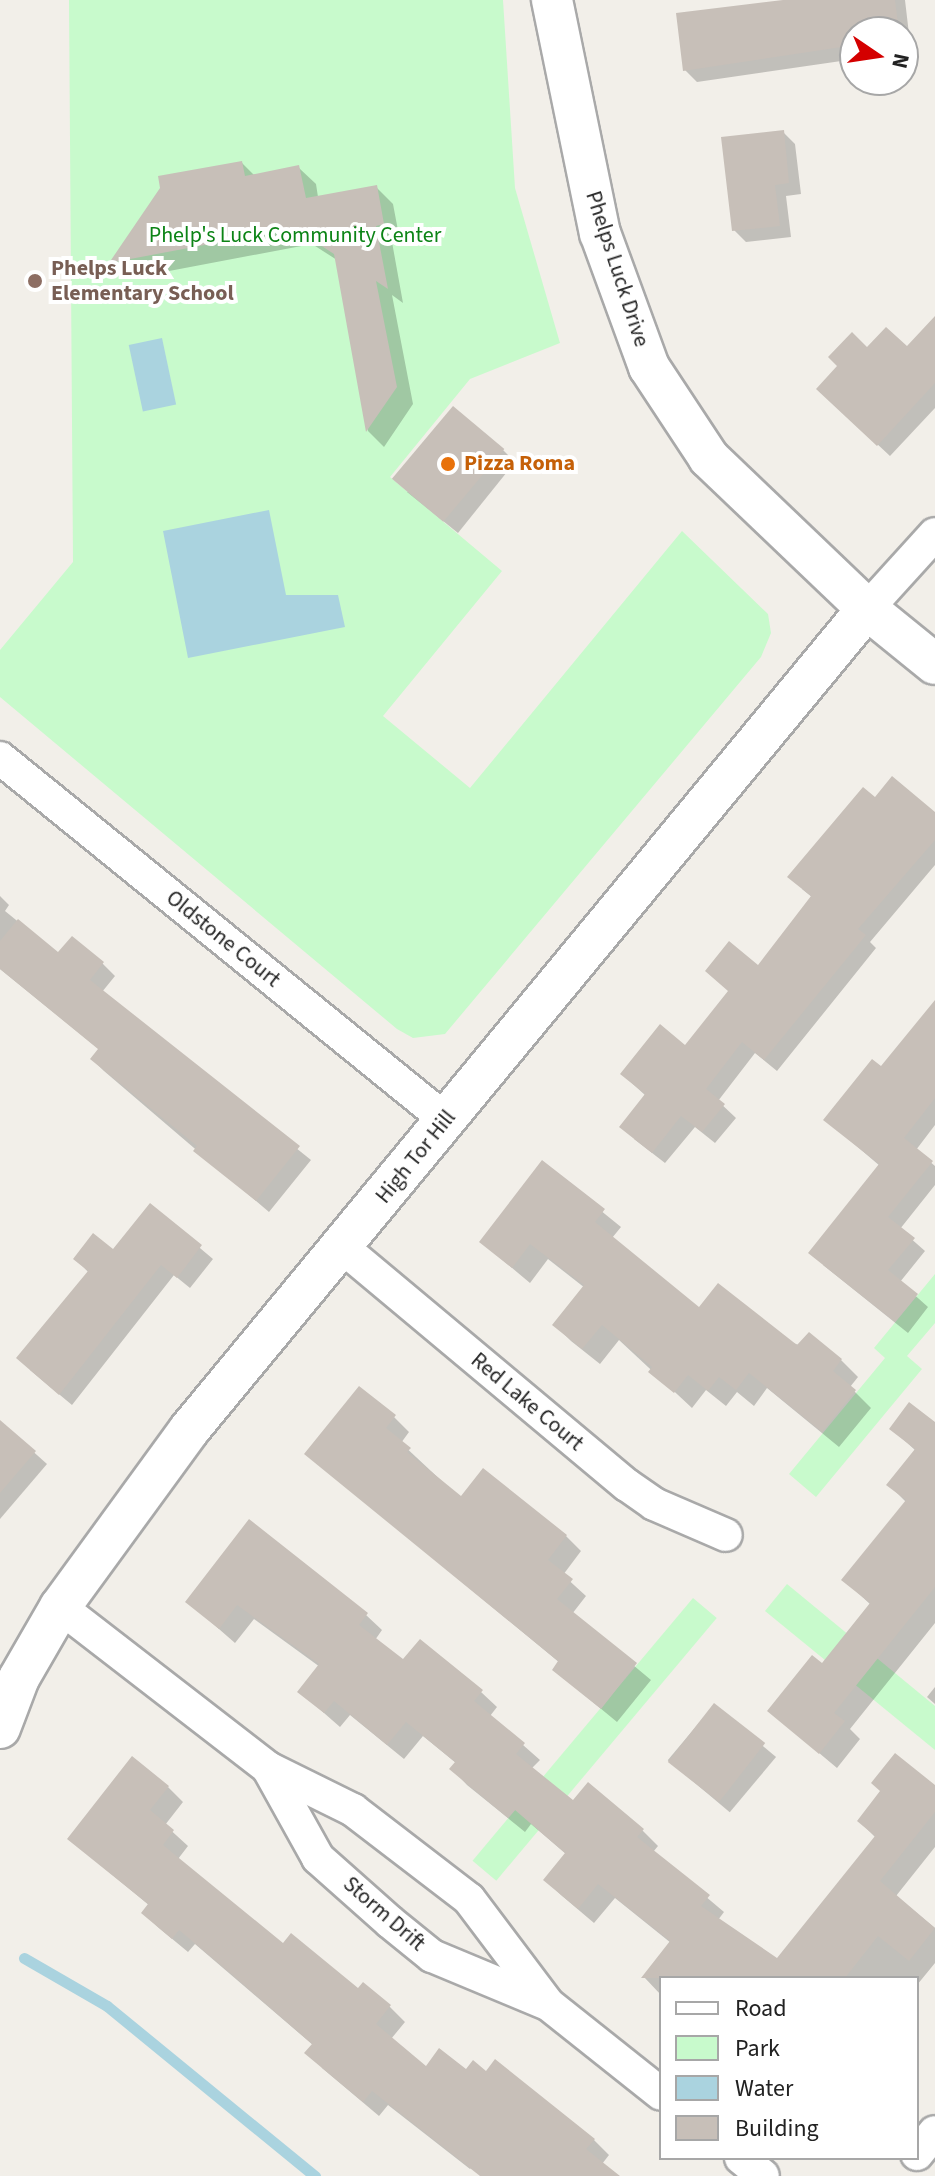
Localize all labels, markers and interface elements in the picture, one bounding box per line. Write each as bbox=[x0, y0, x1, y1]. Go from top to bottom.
north arrow bbox=[839, 16, 919, 96]
text: N bbox=[883, 50, 918, 72]
street label: Phelps Luck Drive bbox=[579, 188, 655, 350]
park label: Phelp's Luck Community Center bbox=[149, 223, 441, 249]
place label: Phelps Luck Elementary School bbox=[51, 255, 234, 306]
marker: Phelps Luck Elementary School bbox=[26, 272, 44, 290]
place label: Pizza Roma bbox=[464, 451, 575, 477]
marker: Pizza Roma bbox=[439, 455, 457, 473]
street label: Oldstone Court bbox=[161, 885, 285, 993]
street label: High Tor Hill bbox=[370, 1105, 462, 1209]
street label: Red Lake Court bbox=[465, 1347, 589, 1457]
street label: Storm Drift bbox=[338, 1871, 430, 1957]
legend bbox=[659, 1976, 919, 2160]
text: Road bbox=[735, 1991, 787, 2026]
text: Park bbox=[735, 2031, 780, 2066]
text: Water bbox=[735, 2071, 793, 2106]
text: Building bbox=[735, 2111, 819, 2146]

